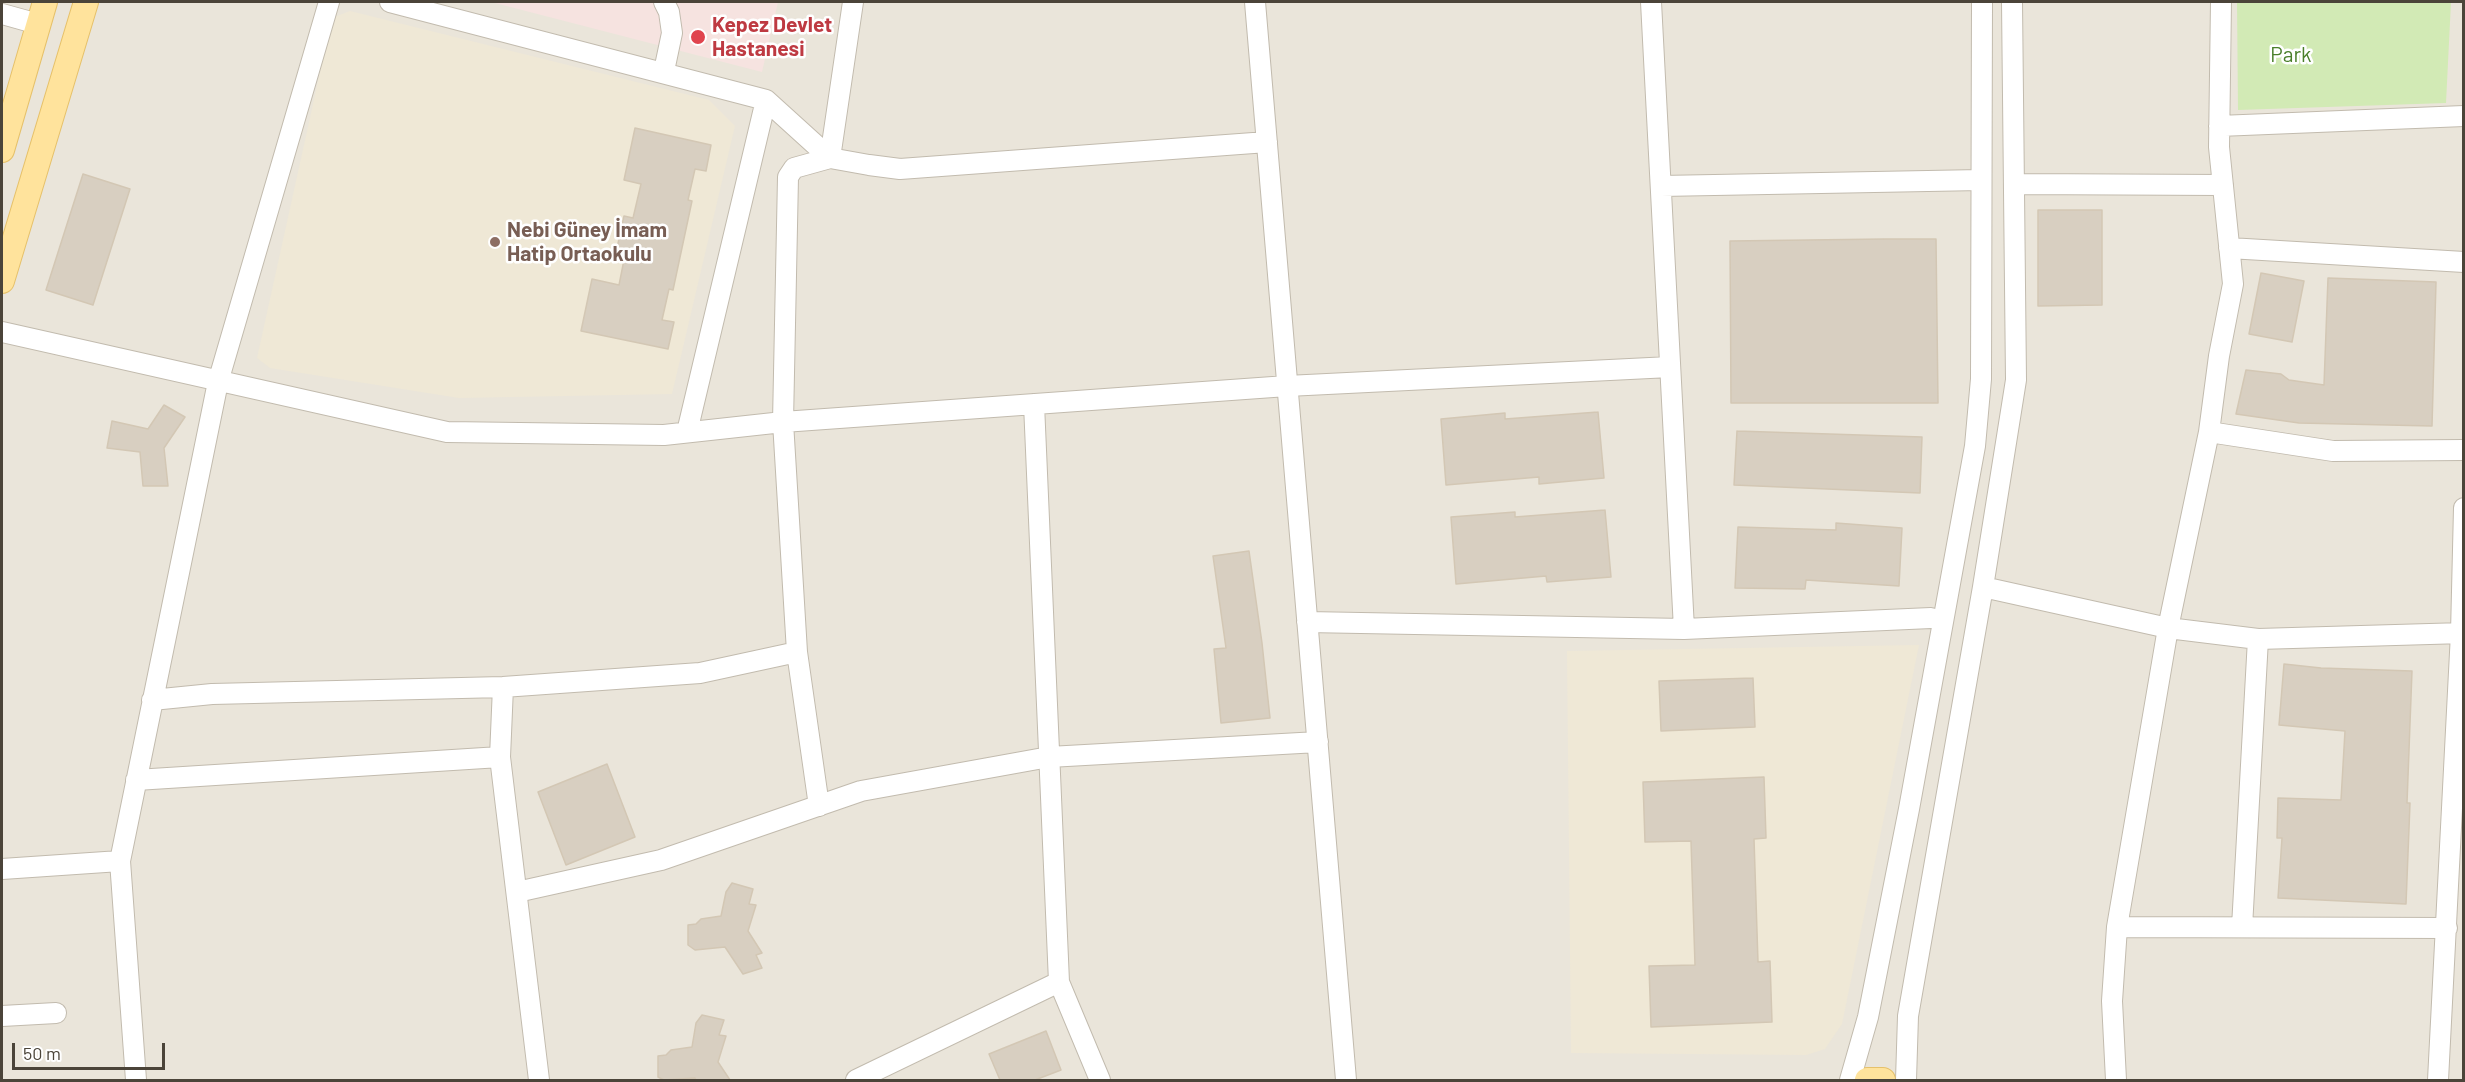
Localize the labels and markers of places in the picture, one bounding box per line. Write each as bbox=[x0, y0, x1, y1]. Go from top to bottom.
place label: Kepez Devlet Hastanesi bbox=[712, 12, 832, 62]
marker: Kepez Devlet Hastanesi bbox=[689, 28, 707, 46]
place label: Nebi Güney İmam Hatip Ortaokulu bbox=[507, 217, 667, 267]
marker: Nebi Güney İmam Hatip Ortaokulu bbox=[488, 235, 502, 249]

